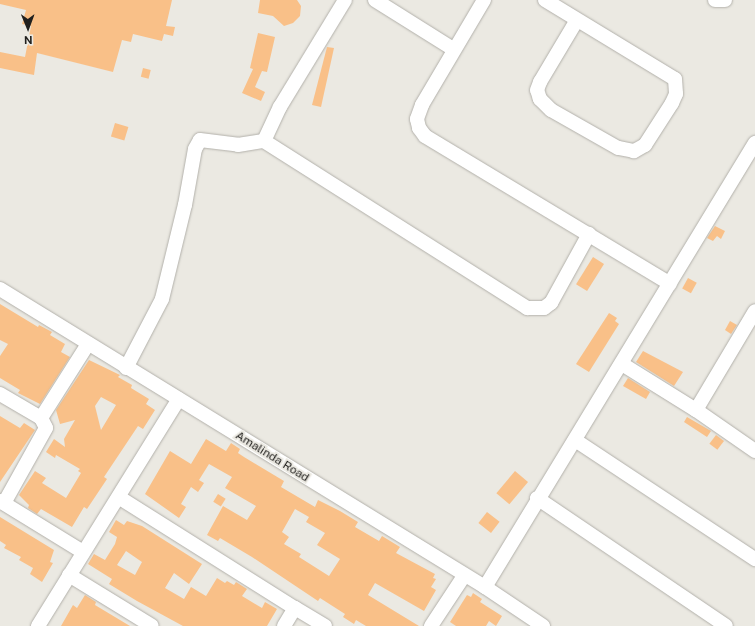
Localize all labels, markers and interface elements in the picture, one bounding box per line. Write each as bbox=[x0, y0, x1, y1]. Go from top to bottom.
north arrow bbox=[8, 8, 48, 48]
text: N bbox=[24, 34, 33, 46]
street label: Amalinda Road bbox=[232, 429, 312, 485]

